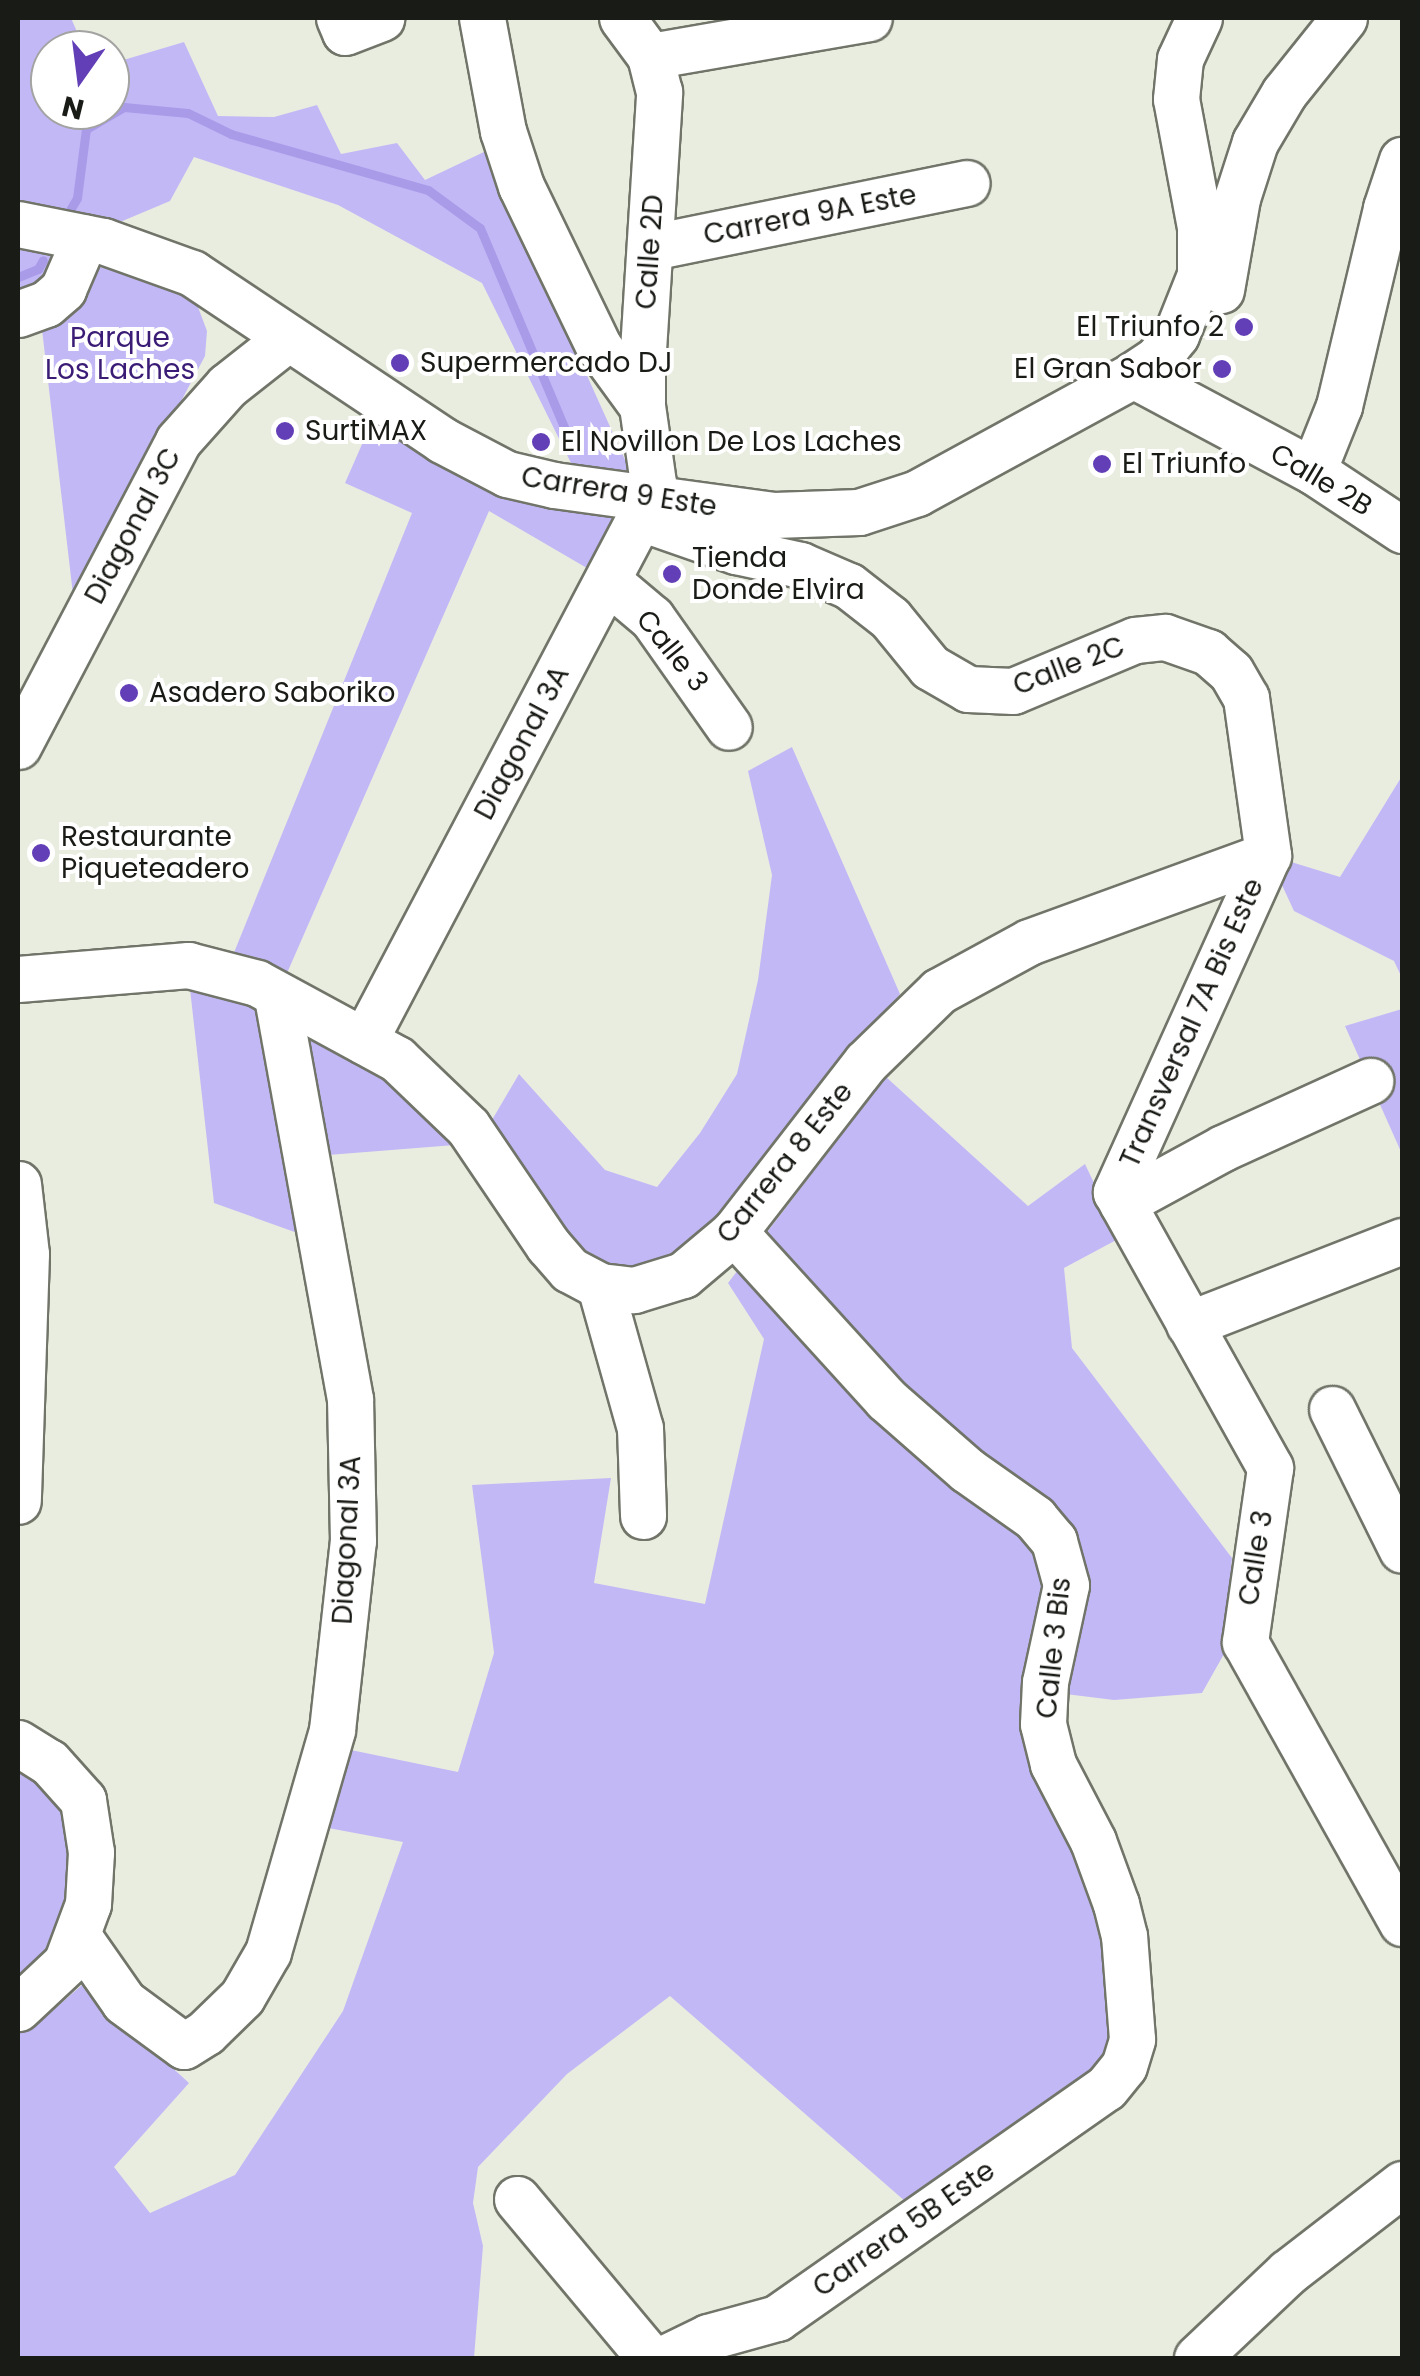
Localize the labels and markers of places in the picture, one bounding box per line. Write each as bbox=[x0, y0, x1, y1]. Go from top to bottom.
place label: El Triunfo 2 bbox=[1076, 310, 1224, 344]
marker: El Triunfo 2 bbox=[1233, 316, 1255, 338]
place label: Supermercado DJ bbox=[420, 346, 673, 380]
marker: Supermercado DJ bbox=[389, 352, 411, 374]
place label: El Gran Sabor bbox=[1014, 352, 1202, 386]
marker: El Gran Sabor bbox=[1211, 358, 1233, 380]
place label: SurtiMAX bbox=[305, 414, 427, 448]
marker: SurtiMAX bbox=[274, 420, 296, 442]
place label: El Novillon De Los Laches bbox=[561, 425, 902, 459]
marker: El Novillon De Los Laches bbox=[530, 431, 552, 453]
place label: El Triunfo bbox=[1122, 447, 1246, 481]
marker: El Triunfo bbox=[1091, 453, 1113, 475]
place label: Tienda Donde Elvira bbox=[692, 541, 865, 607]
marker: Tienda Donde Elvira bbox=[661, 563, 683, 585]
place label: Asadero Saboriko bbox=[149, 676, 395, 710]
marker: Asadero Saboriko bbox=[118, 682, 140, 704]
place label: Restaurante Piqueteadero bbox=[61, 820, 249, 886]
marker: Restaurante Piqueteadero bbox=[30, 842, 52, 864]

